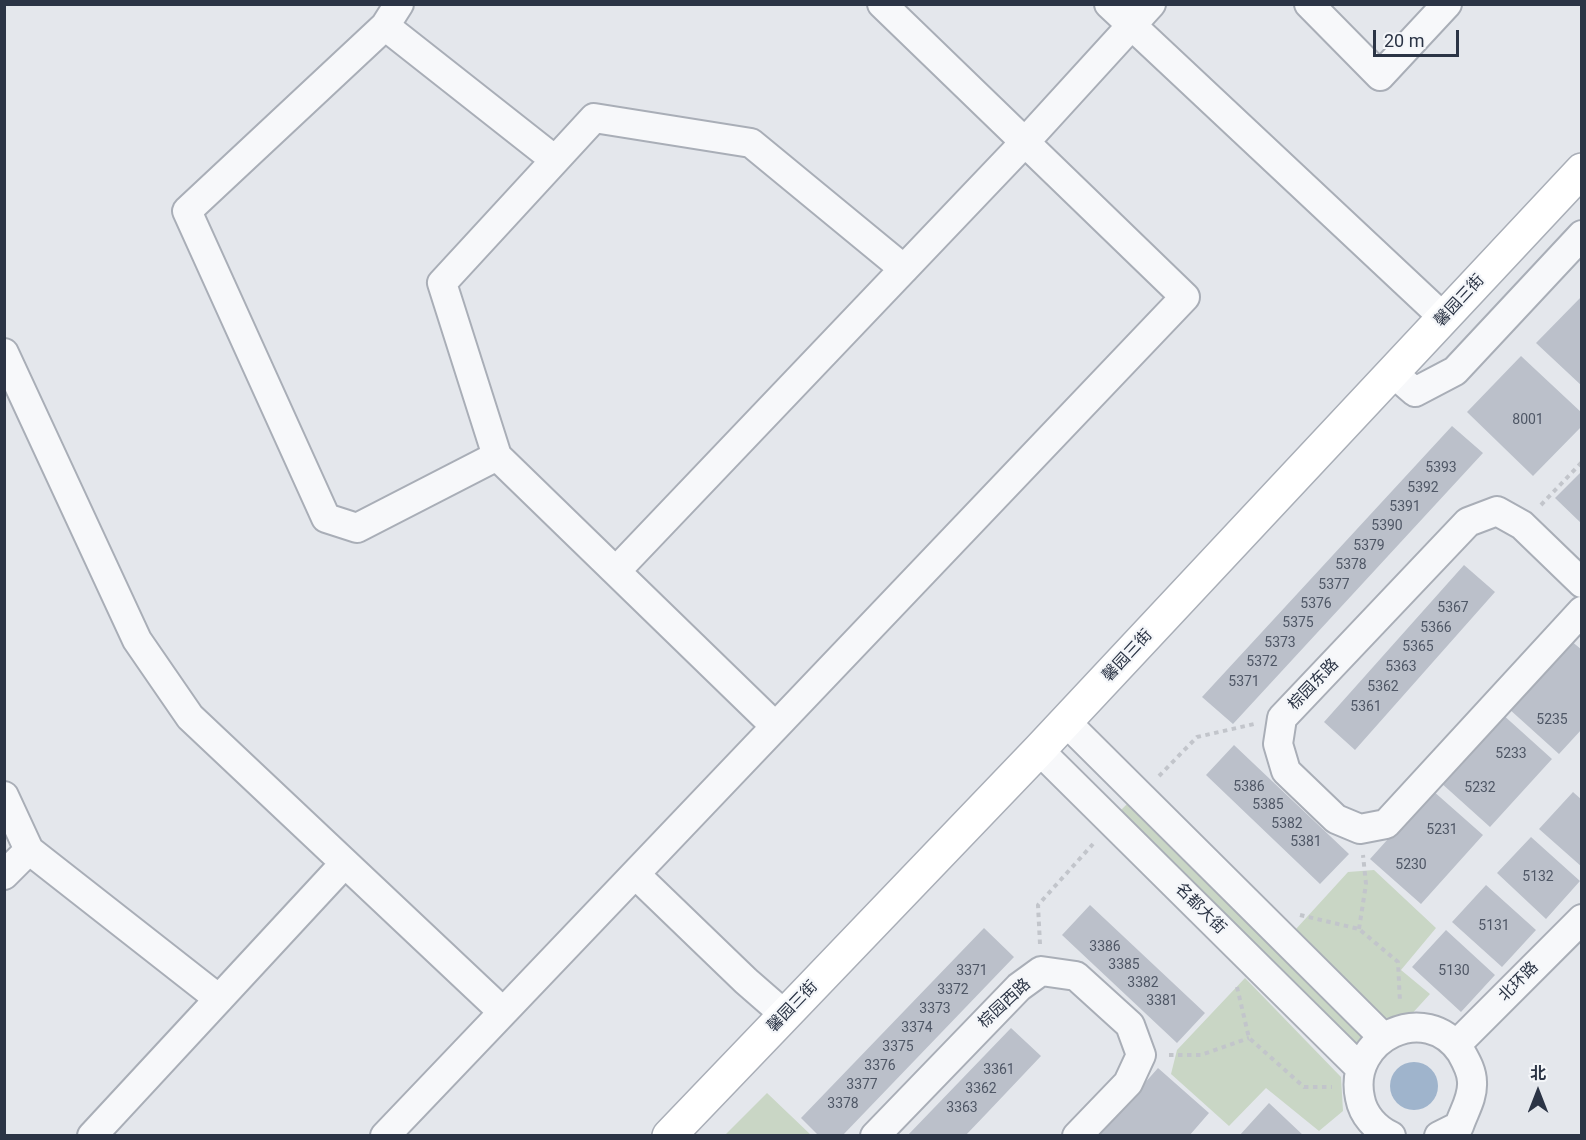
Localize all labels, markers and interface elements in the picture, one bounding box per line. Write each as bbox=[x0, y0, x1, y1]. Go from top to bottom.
scale bar bbox=[1376, 18, 1462, 56]
text: 20 m bbox=[1384, 30, 1424, 51]
street label: 馨园三街 bbox=[1431, 271, 1489, 331]
house number: 8001 bbox=[1512, 412, 1544, 428]
house number: 5393 bbox=[1425, 460, 1457, 476]
house number: 5392 bbox=[1407, 480, 1439, 496]
house number: 5391 bbox=[1389, 499, 1421, 515]
house number: 5390 bbox=[1371, 518, 1403, 534]
house number: 5379 bbox=[1353, 538, 1385, 554]
house number: 5378 bbox=[1335, 557, 1367, 573]
house number: 5377 bbox=[1318, 577, 1350, 593]
house number: 5376 bbox=[1300, 596, 1332, 612]
house number: 5367 bbox=[1437, 600, 1469, 616]
house number: 5375 bbox=[1282, 615, 1314, 631]
house number: 5366 bbox=[1420, 620, 1452, 636]
street label: 馨园三街 bbox=[1099, 626, 1157, 686]
house number: 5373 bbox=[1264, 635, 1296, 651]
house number: 5365 bbox=[1402, 639, 1434, 655]
house number: 5372 bbox=[1246, 654, 1278, 670]
street label: 棕园东路 bbox=[1285, 655, 1343, 715]
house number: 5363 bbox=[1385, 659, 1417, 675]
house number: 5371 bbox=[1228, 674, 1260, 690]
house number: 5362 bbox=[1367, 679, 1399, 695]
house number: 5361 bbox=[1350, 699, 1382, 715]
house number: 5235 bbox=[1536, 712, 1568, 728]
house number: 5233 bbox=[1495, 746, 1527, 762]
house number: 5386 bbox=[1233, 779, 1265, 795]
house number: 5232 bbox=[1464, 780, 1496, 796]
house number: 5385 bbox=[1252, 797, 1284, 813]
house number: 5382 bbox=[1271, 816, 1303, 832]
house number: 5231 bbox=[1426, 822, 1458, 838]
house number: 5381 bbox=[1290, 834, 1322, 850]
house number: 5230 bbox=[1395, 857, 1427, 873]
house number: 5132 bbox=[1522, 869, 1554, 885]
street label: 名都大街 bbox=[1171, 880, 1229, 938]
house number: 5131 bbox=[1478, 918, 1510, 934]
house number: 3386 bbox=[1089, 939, 1121, 955]
house number: 3385 bbox=[1108, 957, 1140, 973]
street label: 北环路 bbox=[1495, 958, 1543, 1006]
house number: 3371 bbox=[956, 963, 988, 979]
house number: 5130 bbox=[1438, 963, 1470, 979]
street label: 棕园西路 bbox=[975, 975, 1035, 1033]
house number: 3382 bbox=[1127, 975, 1159, 991]
street label: 馨园三街 bbox=[764, 977, 822, 1037]
house number: 3372 bbox=[937, 982, 969, 998]
house number: 3381 bbox=[1146, 993, 1178, 1009]
house number: 3373 bbox=[919, 1001, 951, 1017]
house number: 3374 bbox=[901, 1020, 933, 1036]
house number: 3375 bbox=[882, 1039, 914, 1055]
house number: 3376 bbox=[864, 1058, 896, 1074]
house number: 3361 bbox=[983, 1062, 1015, 1078]
north arrow bbox=[1508, 1062, 1568, 1122]
text: 北 bbox=[1530, 1064, 1546, 1083]
house number: 3377 bbox=[846, 1077, 878, 1093]
house number: 3362 bbox=[965, 1081, 997, 1097]
house number: 3378 bbox=[827, 1096, 859, 1112]
house number: 3363 bbox=[946, 1100, 978, 1116]

